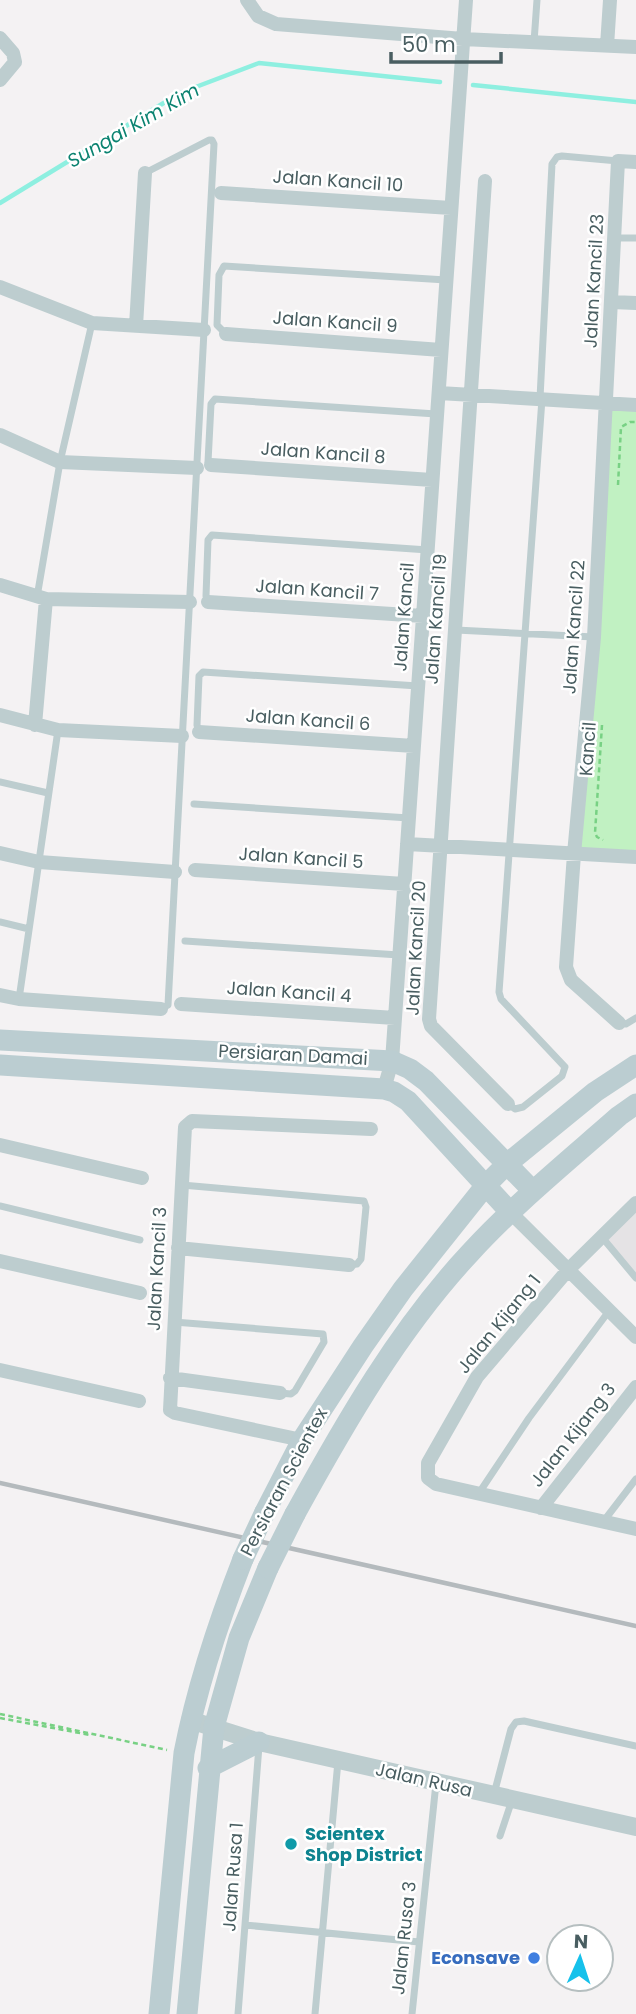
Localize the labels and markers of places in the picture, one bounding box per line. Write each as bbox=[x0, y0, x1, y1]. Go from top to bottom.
place label: Scientex Shop District bbox=[305, 1821, 423, 1867]
marker: Scientex Shop District bbox=[283, 1836, 299, 1852]
place label: Econsave bbox=[431, 1945, 520, 1970]
marker: Econsave bbox=[526, 1950, 542, 1966]

